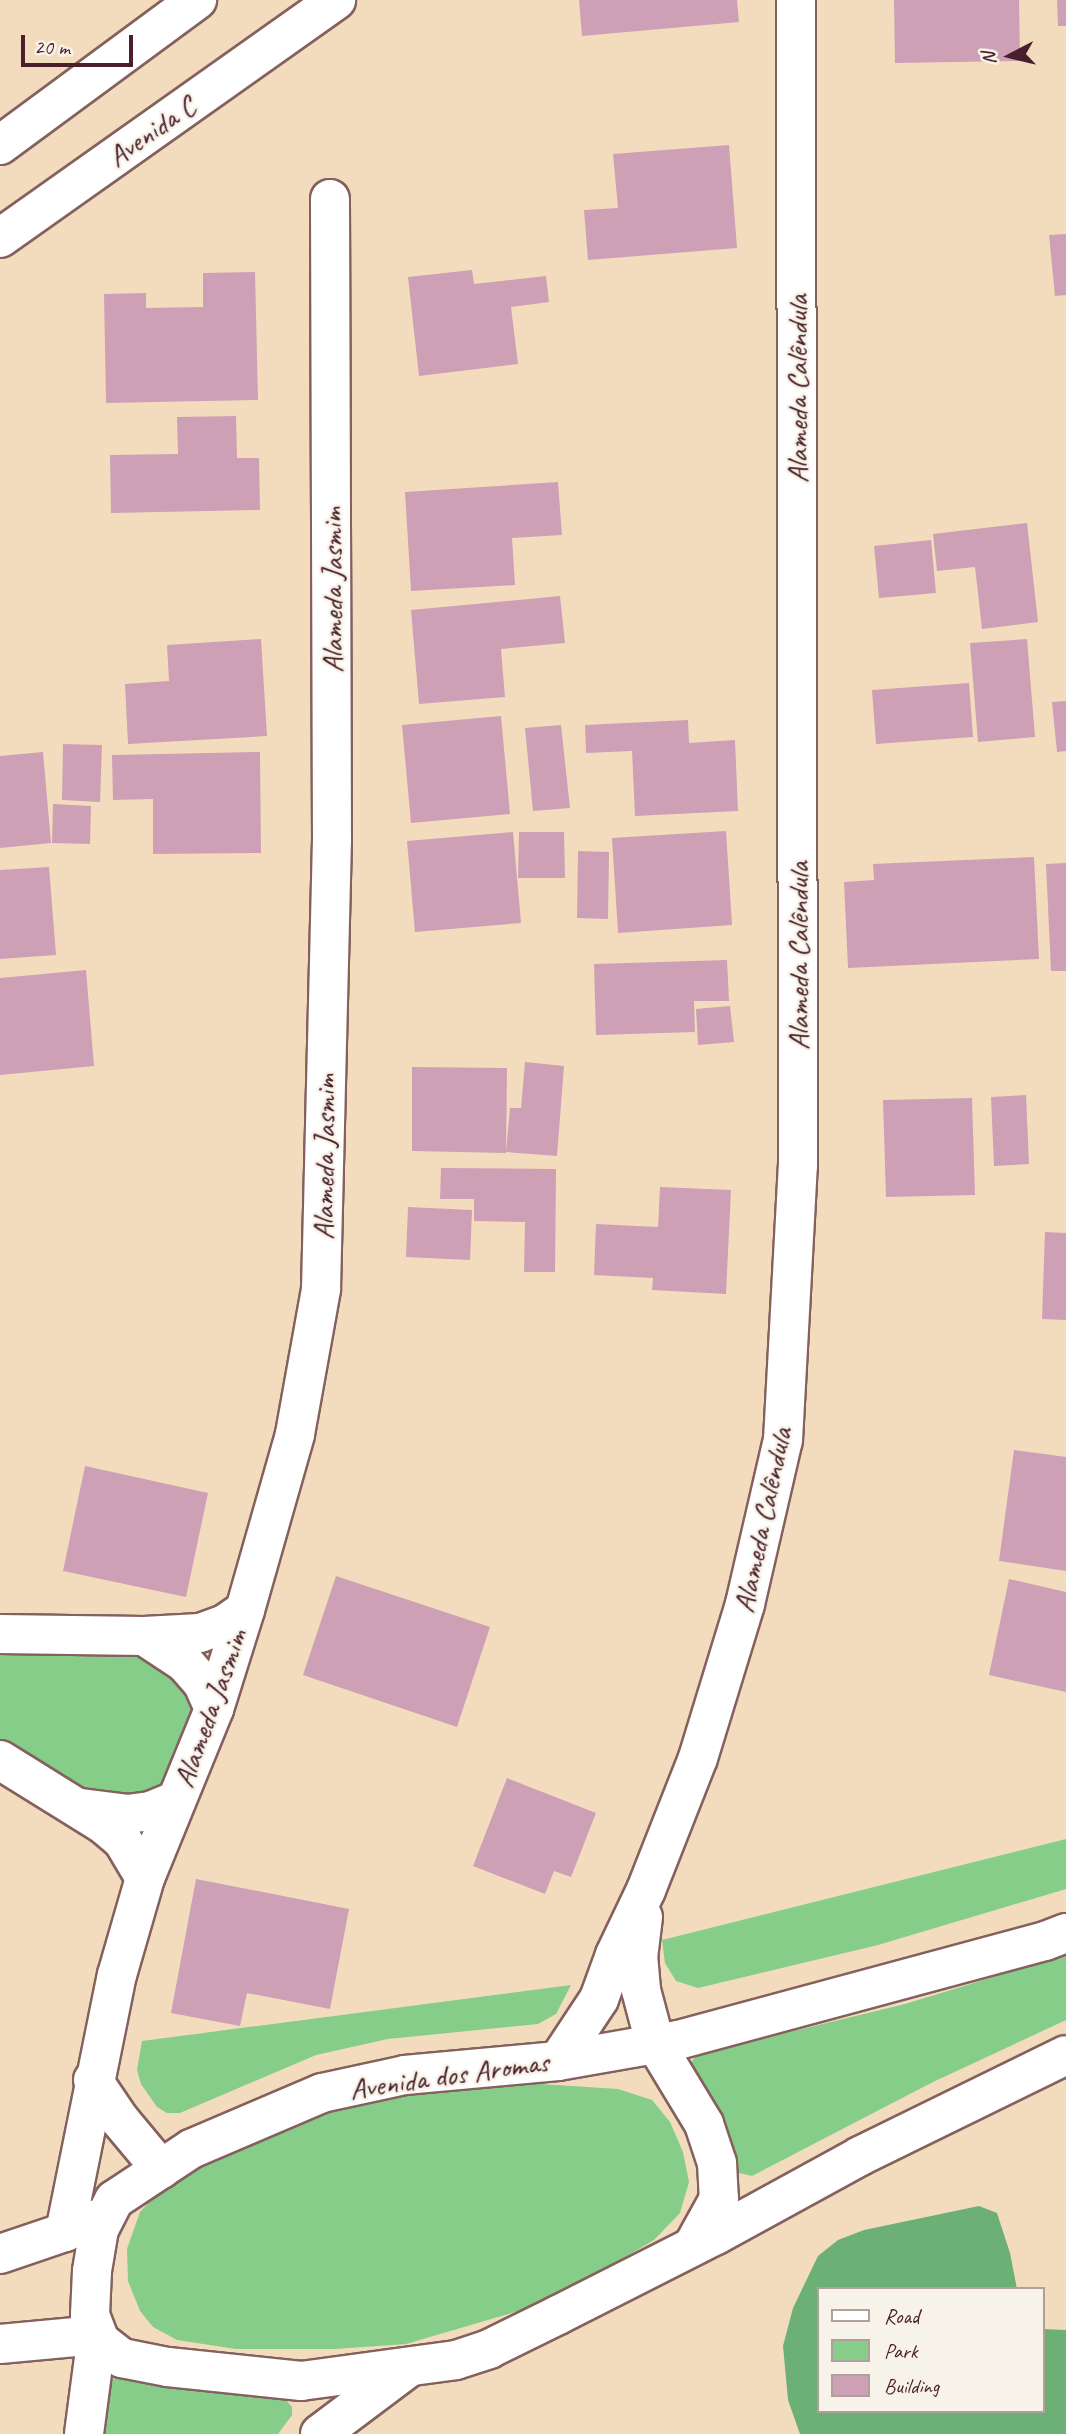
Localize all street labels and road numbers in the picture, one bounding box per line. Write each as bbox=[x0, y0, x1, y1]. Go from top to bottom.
street label: Avenida C bbox=[100, 88, 202, 174]
street label: Alameda Calêndula bbox=[779, 295, 815, 483]
street label: Alameda Jasmim bbox=[314, 507, 350, 673]
street label: Alameda Calêndula bbox=[780, 862, 816, 1050]
street label: Alameda Jasmim bbox=[305, 1074, 343, 1240]
street label: Alameda Calêndula bbox=[725, 1424, 799, 1616]
street label: Alameda Jasmim bbox=[165, 1624, 255, 1792]
street label: Avenida dos Aromas bbox=[347, 2043, 551, 2107]

